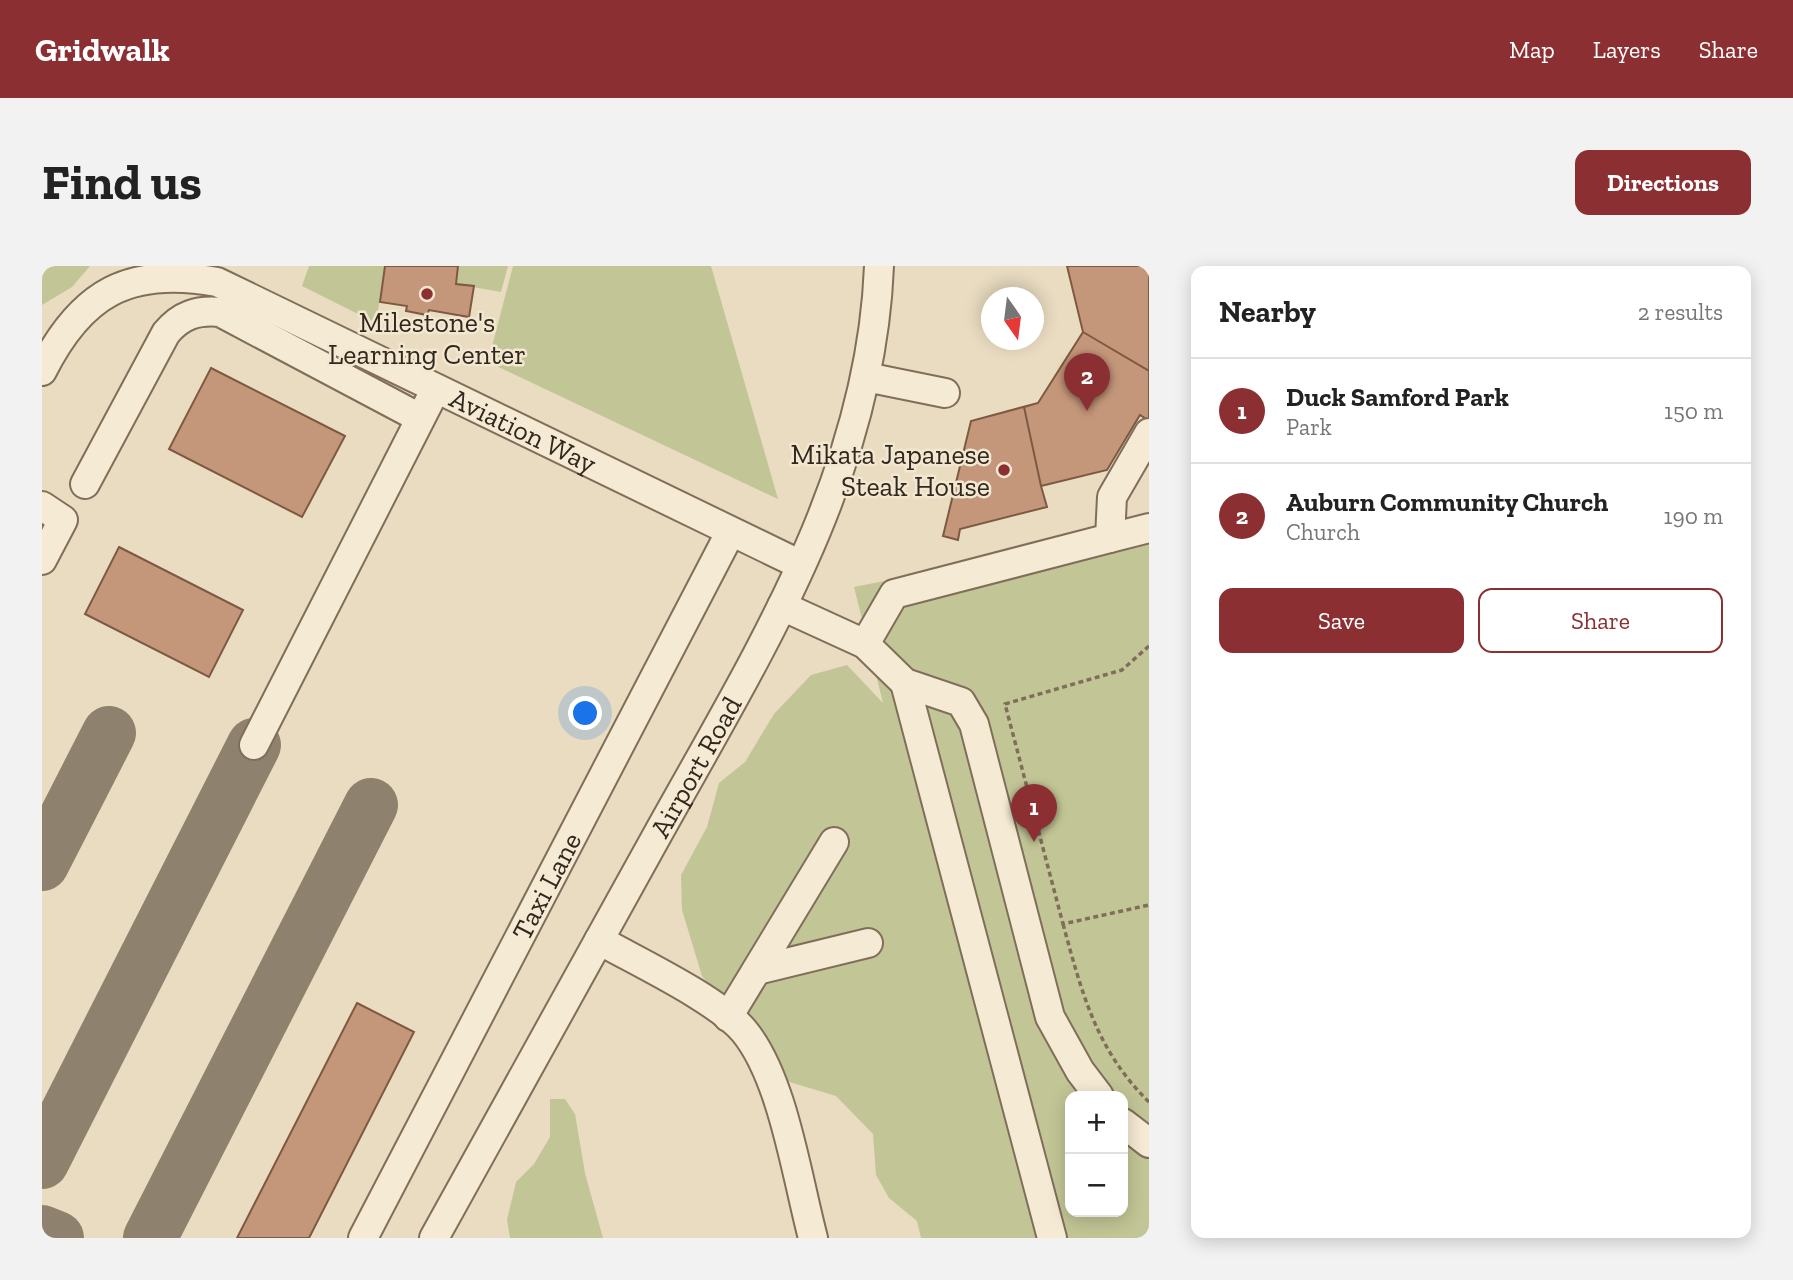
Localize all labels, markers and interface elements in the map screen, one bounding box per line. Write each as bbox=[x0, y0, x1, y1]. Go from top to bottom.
text: Gridwalk bbox=[35, 30, 170, 69]
text: Map bbox=[1509, 35, 1555, 64]
text: Layers bbox=[1593, 35, 1661, 64]
text: Share bbox=[1699, 35, 1758, 64]
button: Directions bbox=[1575, 150, 1751, 215]
text: Find us bbox=[42, 153, 202, 212]
marker: Milestone's Learning Center bbox=[419, 286, 435, 302]
north arrow bbox=[981, 287, 1044, 350]
text: Nearby bbox=[1219, 294, 1316, 330]
text: 2 results bbox=[1638, 298, 1723, 326]
place label: Milestone's Learning Center bbox=[328, 306, 526, 371]
pin: 2 bbox=[1064, 353, 1110, 411]
street label: Aviation Way bbox=[445, 381, 602, 481]
text: Duck Samford Park bbox=[1286, 381, 1509, 413]
text: 1 bbox=[1237, 397, 1247, 425]
text: 150 m bbox=[1664, 397, 1723, 425]
text: Park bbox=[1286, 413, 1332, 441]
place label: Mikata Japanese Steak House bbox=[791, 438, 990, 503]
marker: Mikata Japanese Steak House bbox=[996, 462, 1012, 478]
text: Auburn Community Church bbox=[1286, 486, 1608, 518]
text: 2 bbox=[1236, 502, 1248, 530]
text: 190 m bbox=[1664, 502, 1723, 530]
text: Church bbox=[1286, 518, 1360, 546]
button: Save bbox=[1219, 588, 1464, 653]
button: Share bbox=[1478, 588, 1723, 653]
street label: Airport Road bbox=[643, 691, 749, 843]
your location bbox=[568, 696, 602, 730]
pin: 1 bbox=[1011, 784, 1057, 842]
street label: Taxi Lane bbox=[505, 827, 588, 945]
map controls bbox=[1065, 1091, 1128, 1217]
button: + bbox=[1065, 1091, 1128, 1154]
button: − bbox=[1065, 1154, 1128, 1217]

